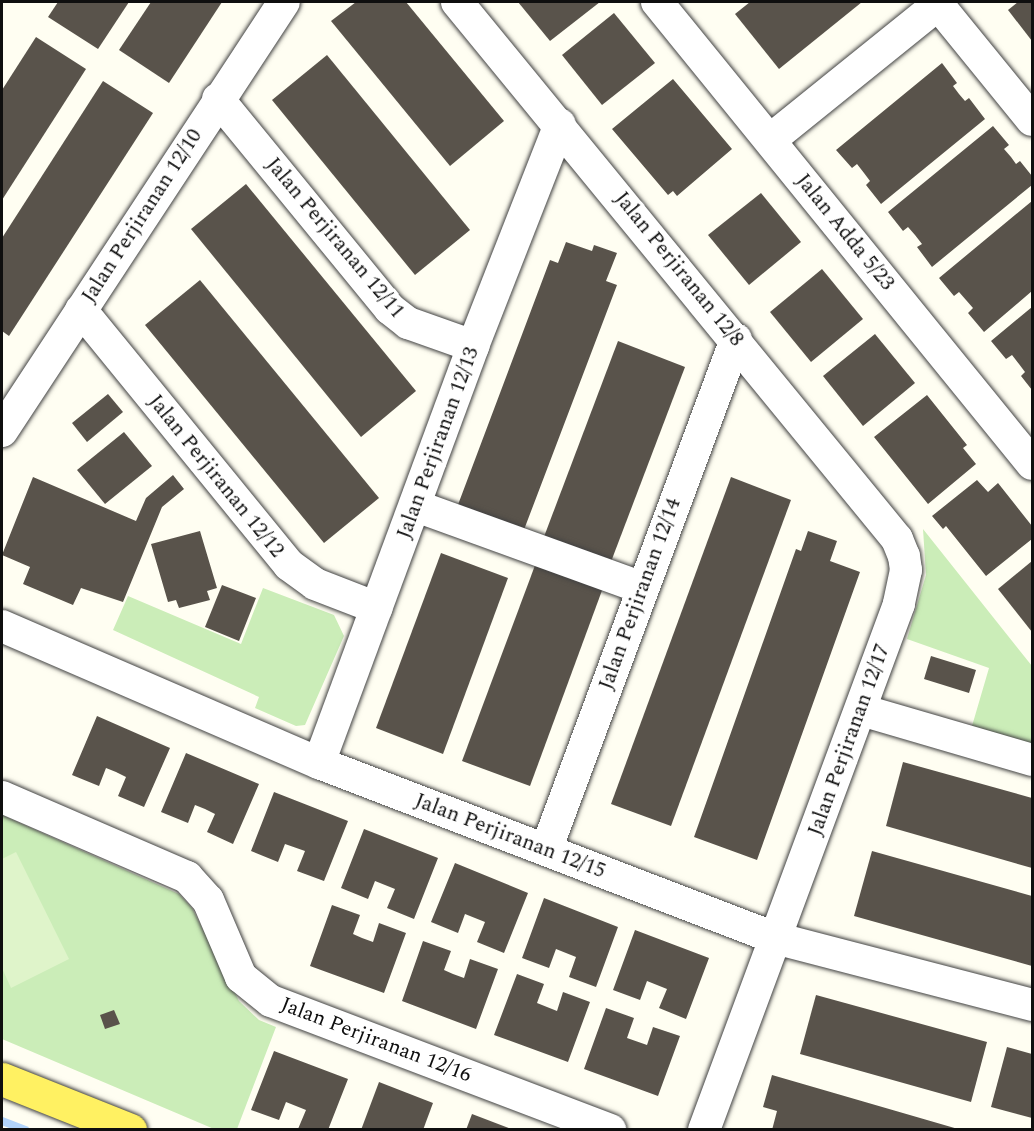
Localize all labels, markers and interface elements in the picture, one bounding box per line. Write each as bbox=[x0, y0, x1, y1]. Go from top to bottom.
street label: Jalan Perjiranan 12/10 bbox=[76, 124, 208, 308]
street label: Jalan Perjiranan 12/11 bbox=[260, 152, 410, 324]
street label: Jalan Adda 5/23 bbox=[790, 169, 900, 295]
street label: Jalan Perjiranan 12/8 bbox=[609, 187, 749, 351]
street label: Jalan Perjiranan 12/13 bbox=[392, 344, 484, 542]
street label: Jalan Perjiranan 12/12 bbox=[143, 389, 289, 563]
street label: Jalan Perjiranan 12/14 bbox=[594, 495, 686, 693]
street label: Jalan Perjiranan 12/17 bbox=[803, 641, 895, 839]
street label: Jalan Perjiranan 12/15 bbox=[411, 788, 609, 884]
street label: Jalan Perjiranan 12/16 bbox=[277, 992, 475, 1088]

